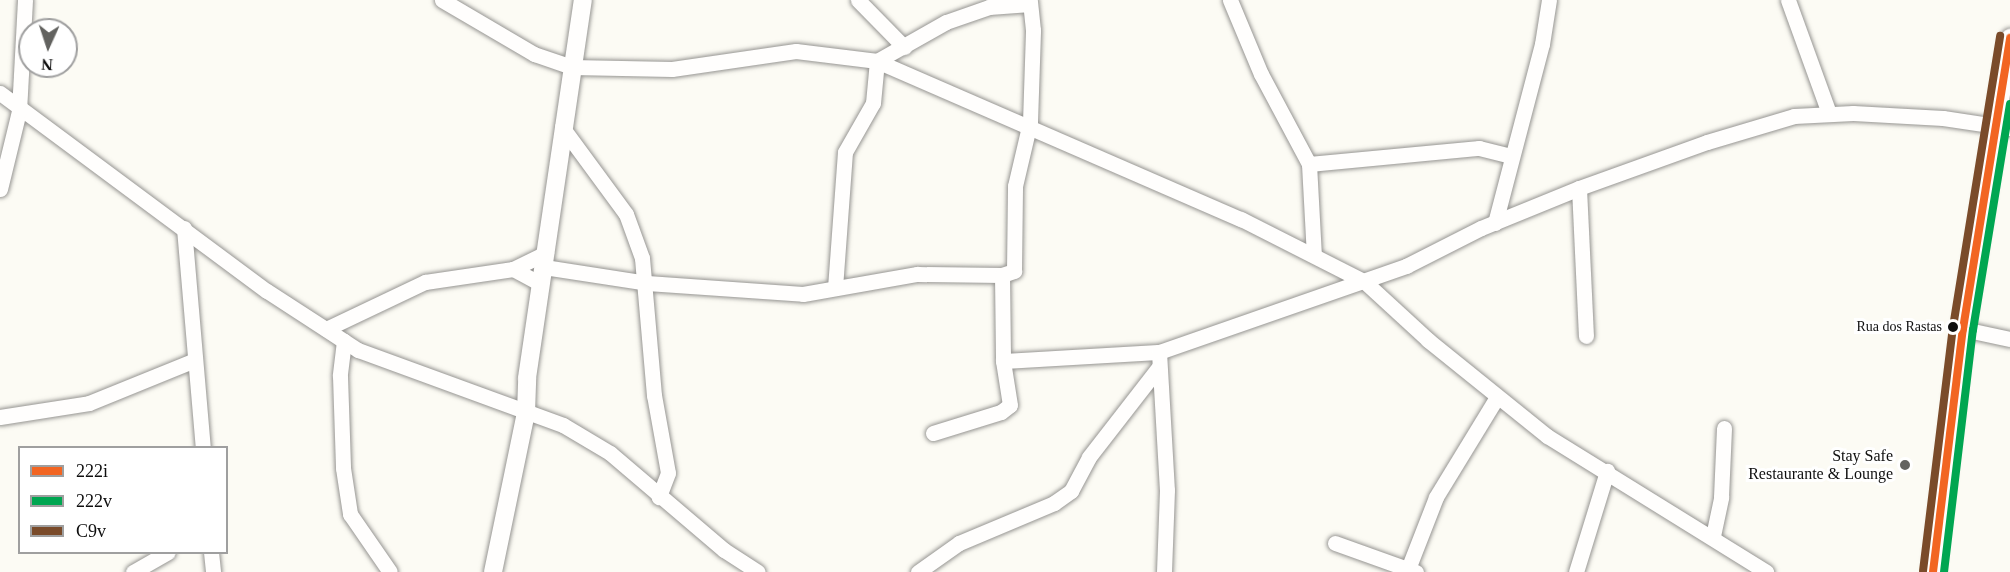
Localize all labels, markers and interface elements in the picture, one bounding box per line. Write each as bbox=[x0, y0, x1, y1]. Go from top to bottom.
north arrow bbox=[18, 18, 78, 78]
text: N bbox=[41, 56, 53, 73]
place label: Rua dos Rastas bbox=[1856, 319, 1942, 335]
marker: Rua dos Rastas bbox=[1947, 321, 1959, 333]
legend bbox=[18, 446, 228, 554]
place label: Stay Safe Restaurante & Lounge bbox=[1748, 446, 1893, 484]
marker: Stay Safe Restaurante & Lounge bbox=[1898, 458, 1912, 472]
text: 222i bbox=[76, 461, 108, 481]
text: 222v bbox=[76, 491, 112, 511]
text: C9v bbox=[76, 521, 106, 541]

